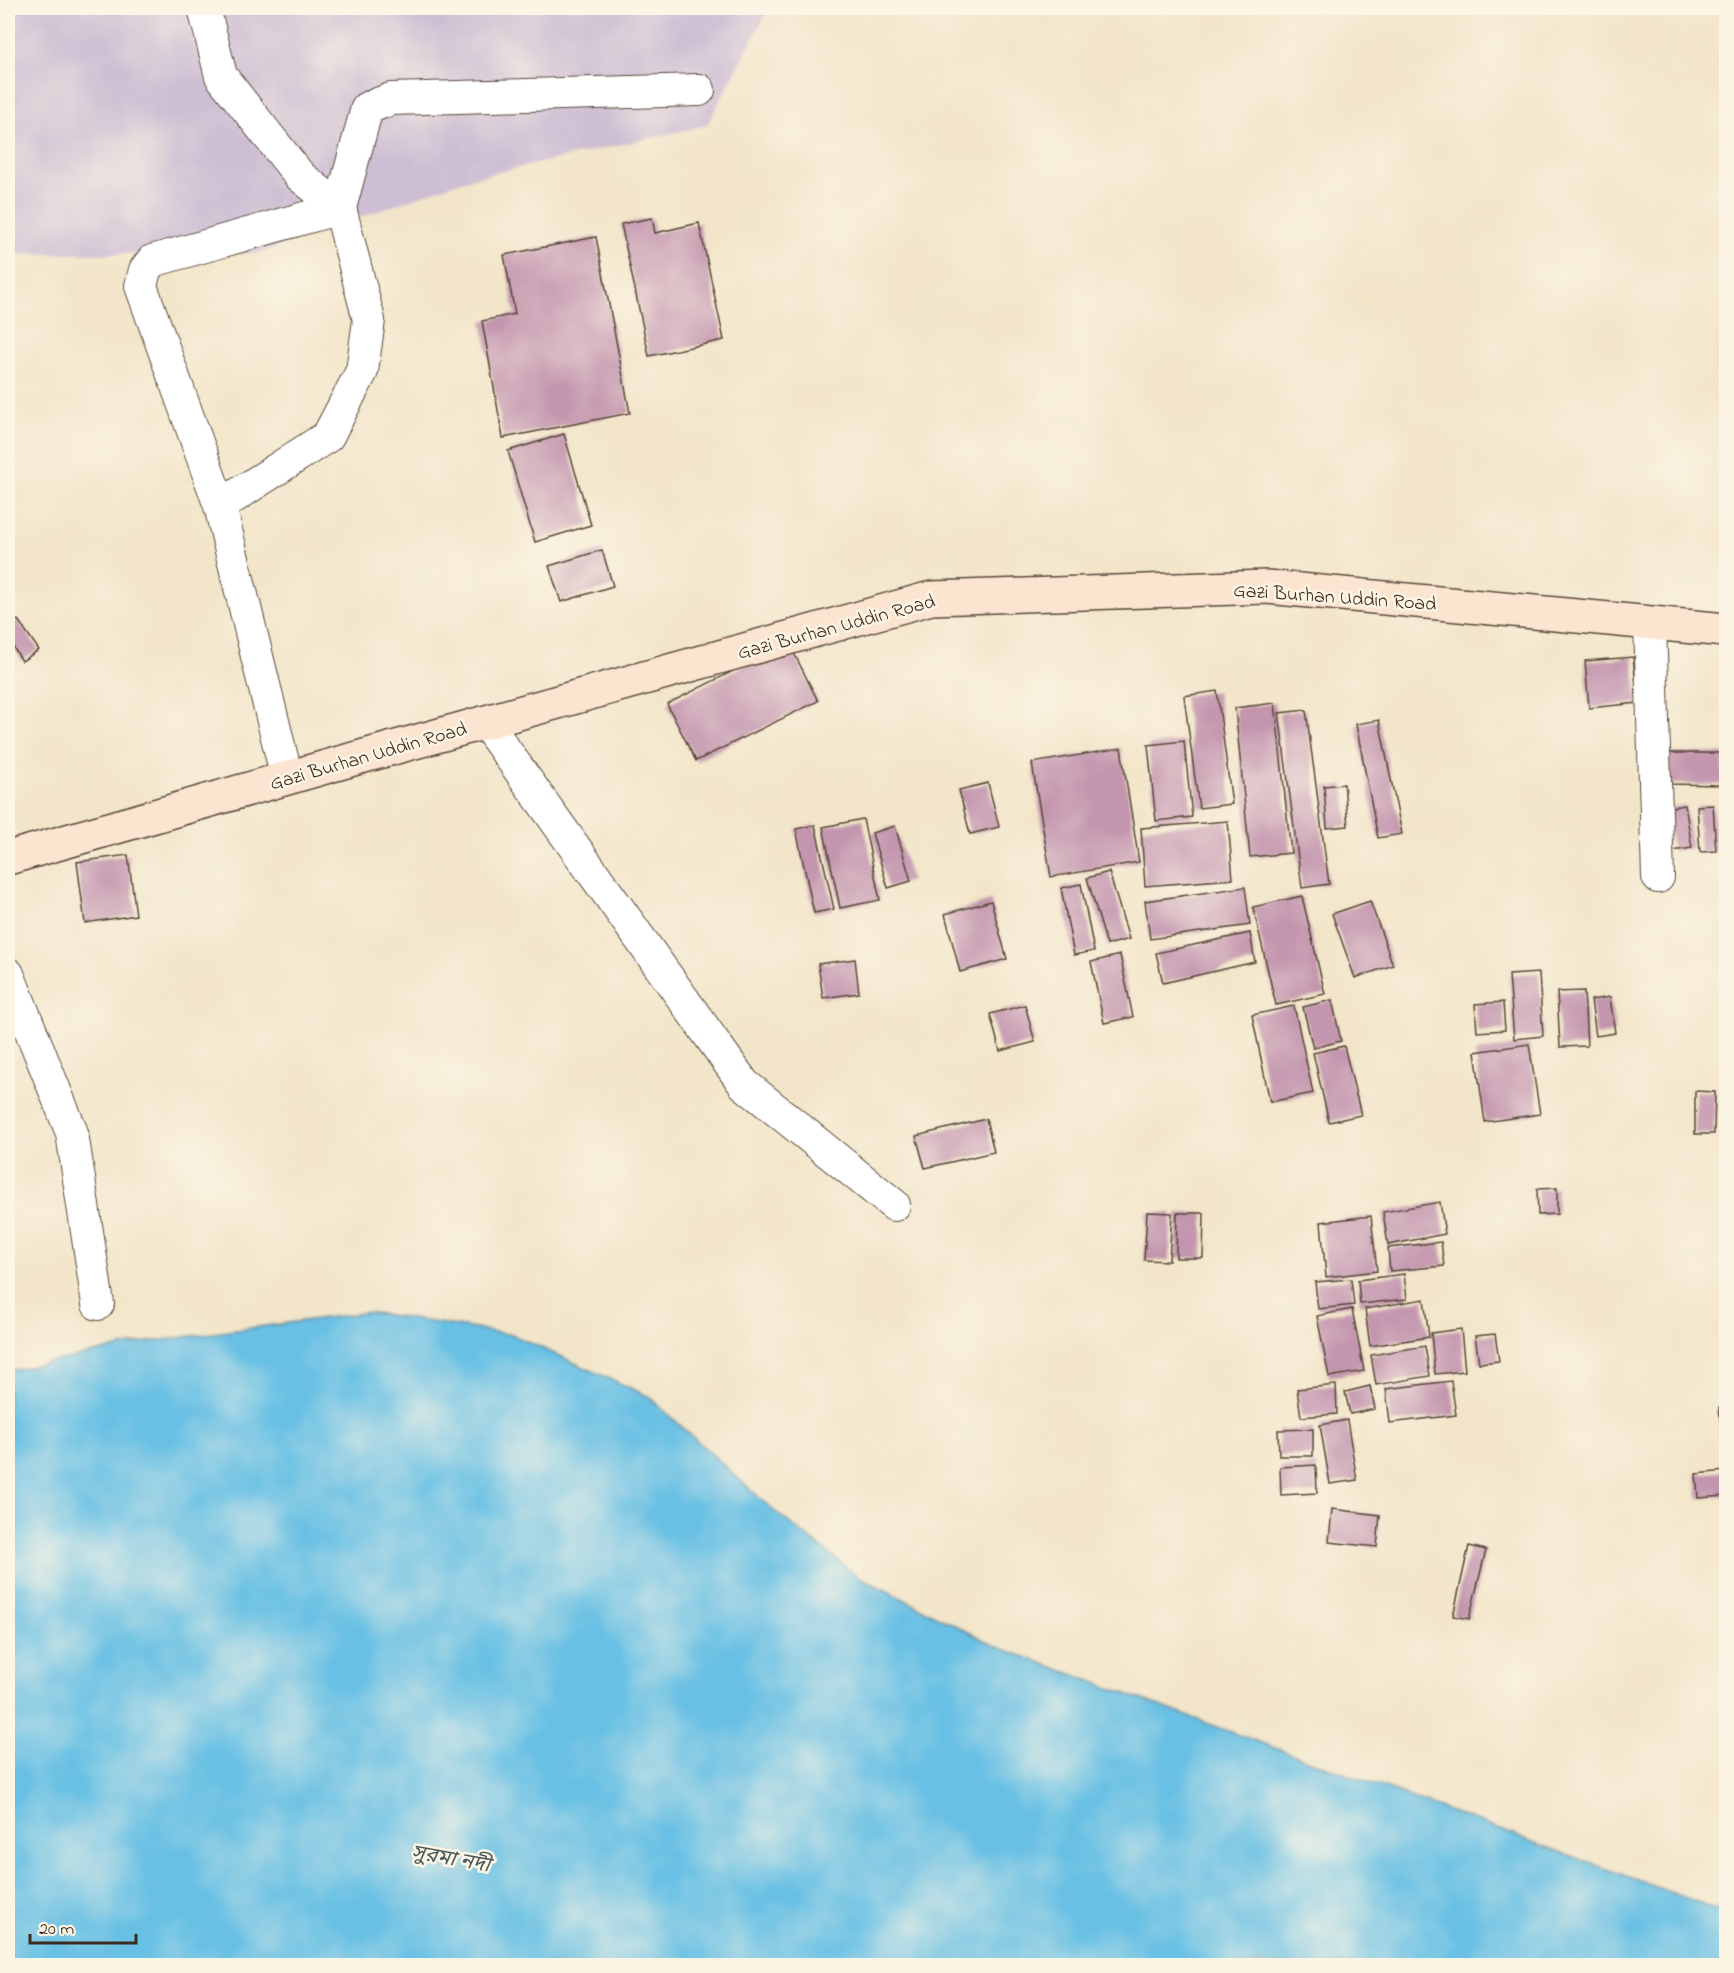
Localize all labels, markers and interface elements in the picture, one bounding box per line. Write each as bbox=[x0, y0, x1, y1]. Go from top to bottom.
street label: Gazi Burhan Uddin Road bbox=[1232, 577, 1437, 620]
street label: Gazi Burhan Uddin Road bbox=[735, 588, 939, 669]
street label: Gazi Burhan Uddin Road bbox=[267, 715, 471, 799]
water label: সুরমা নদী bbox=[409, 1838, 497, 1882]
scale bar bbox=[30, 1907, 136, 1945]
text: 20 m bbox=[39, 1917, 74, 1943]

